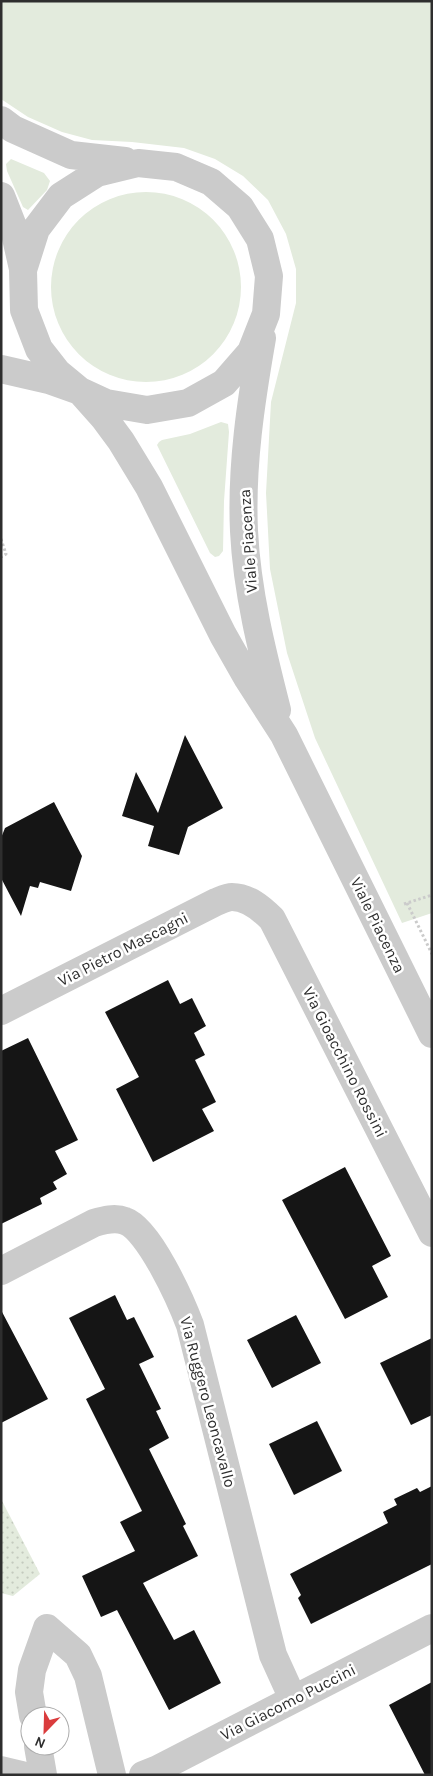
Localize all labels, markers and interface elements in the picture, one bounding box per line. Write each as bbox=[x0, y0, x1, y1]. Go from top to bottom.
street label: Viale Piacenza bbox=[235, 488, 261, 594]
street label: Viale Piacenza bbox=[347, 874, 409, 976]
street label: Via Pietro Mascagni bbox=[55, 908, 191, 990]
street label: Via Gioacchino Rossini bbox=[299, 983, 391, 1141]
street label: Via Ruggero Leoncavallo bbox=[176, 1314, 240, 1490]
street label: Via Giacomo Puccini bbox=[217, 1660, 359, 1744]
north arrow bbox=[20, 1706, 70, 1756]
text: N bbox=[32, 1733, 48, 1752]

